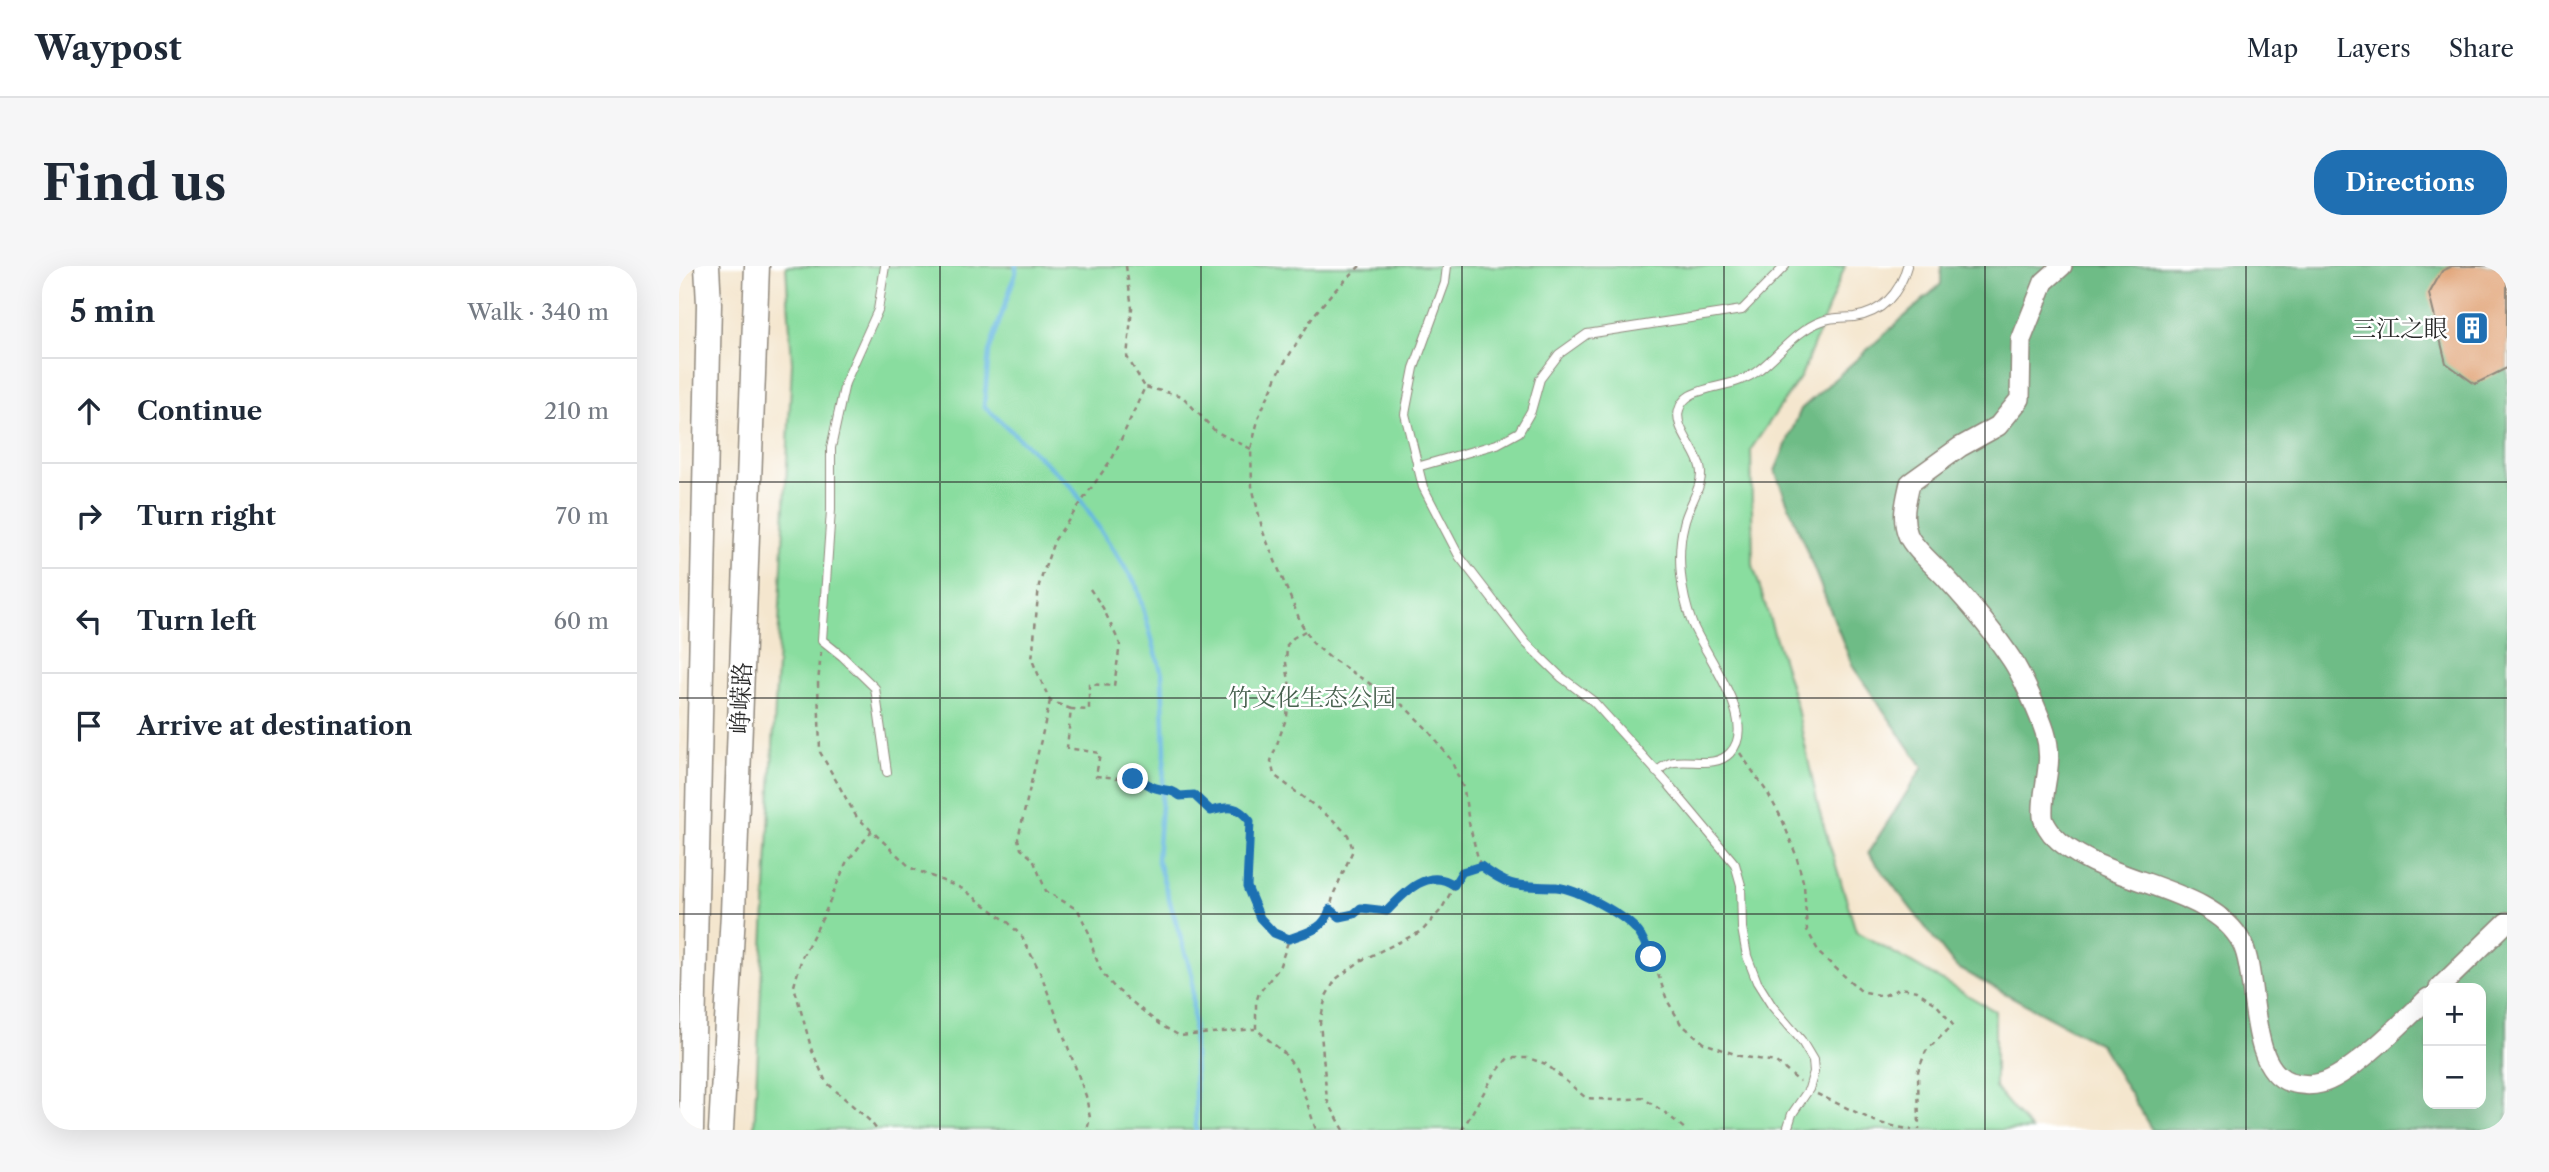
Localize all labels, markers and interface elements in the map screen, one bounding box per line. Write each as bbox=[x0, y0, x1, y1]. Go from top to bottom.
text: Waypost bbox=[35, 28, 182, 69]
text: Map bbox=[2247, 34, 2298, 63]
text: Layers bbox=[2336, 34, 2411, 63]
text: Share bbox=[2449, 34, 2514, 63]
button: Directions bbox=[2314, 150, 2507, 215]
text: Find us bbox=[42, 152, 226, 213]
text: 5 min bbox=[70, 293, 155, 330]
text: Walk · 340 m bbox=[467, 298, 609, 326]
building icon: 三江之眼 bbox=[2453, 309, 2491, 347]
place label: 三江之眼 bbox=[2352, 314, 2448, 343]
icon: ahead bbox=[70, 392, 108, 430]
text: Continue bbox=[137, 395, 262, 427]
text: 210 m bbox=[544, 397, 609, 425]
icon: right bbox=[70, 497, 108, 535]
text: Turn right bbox=[137, 500, 276, 532]
text: 70 m bbox=[556, 502, 609, 530]
icon: left bbox=[70, 602, 108, 640]
text: Turn left bbox=[137, 605, 256, 637]
text: 60 m bbox=[553, 607, 609, 635]
street label: 峥嵘路 bbox=[725, 662, 757, 734]
park label: 竹文化生态公园 bbox=[1228, 683, 1396, 712]
icon: arrive bbox=[70, 707, 108, 745]
text: Arrive at destination bbox=[137, 710, 412, 742]
route end bbox=[1117, 763, 1148, 794]
route start bbox=[1635, 941, 1666, 972]
map controls bbox=[2423, 983, 2486, 1109]
button: + bbox=[2423, 983, 2486, 1046]
button: − bbox=[2423, 1046, 2486, 1109]

